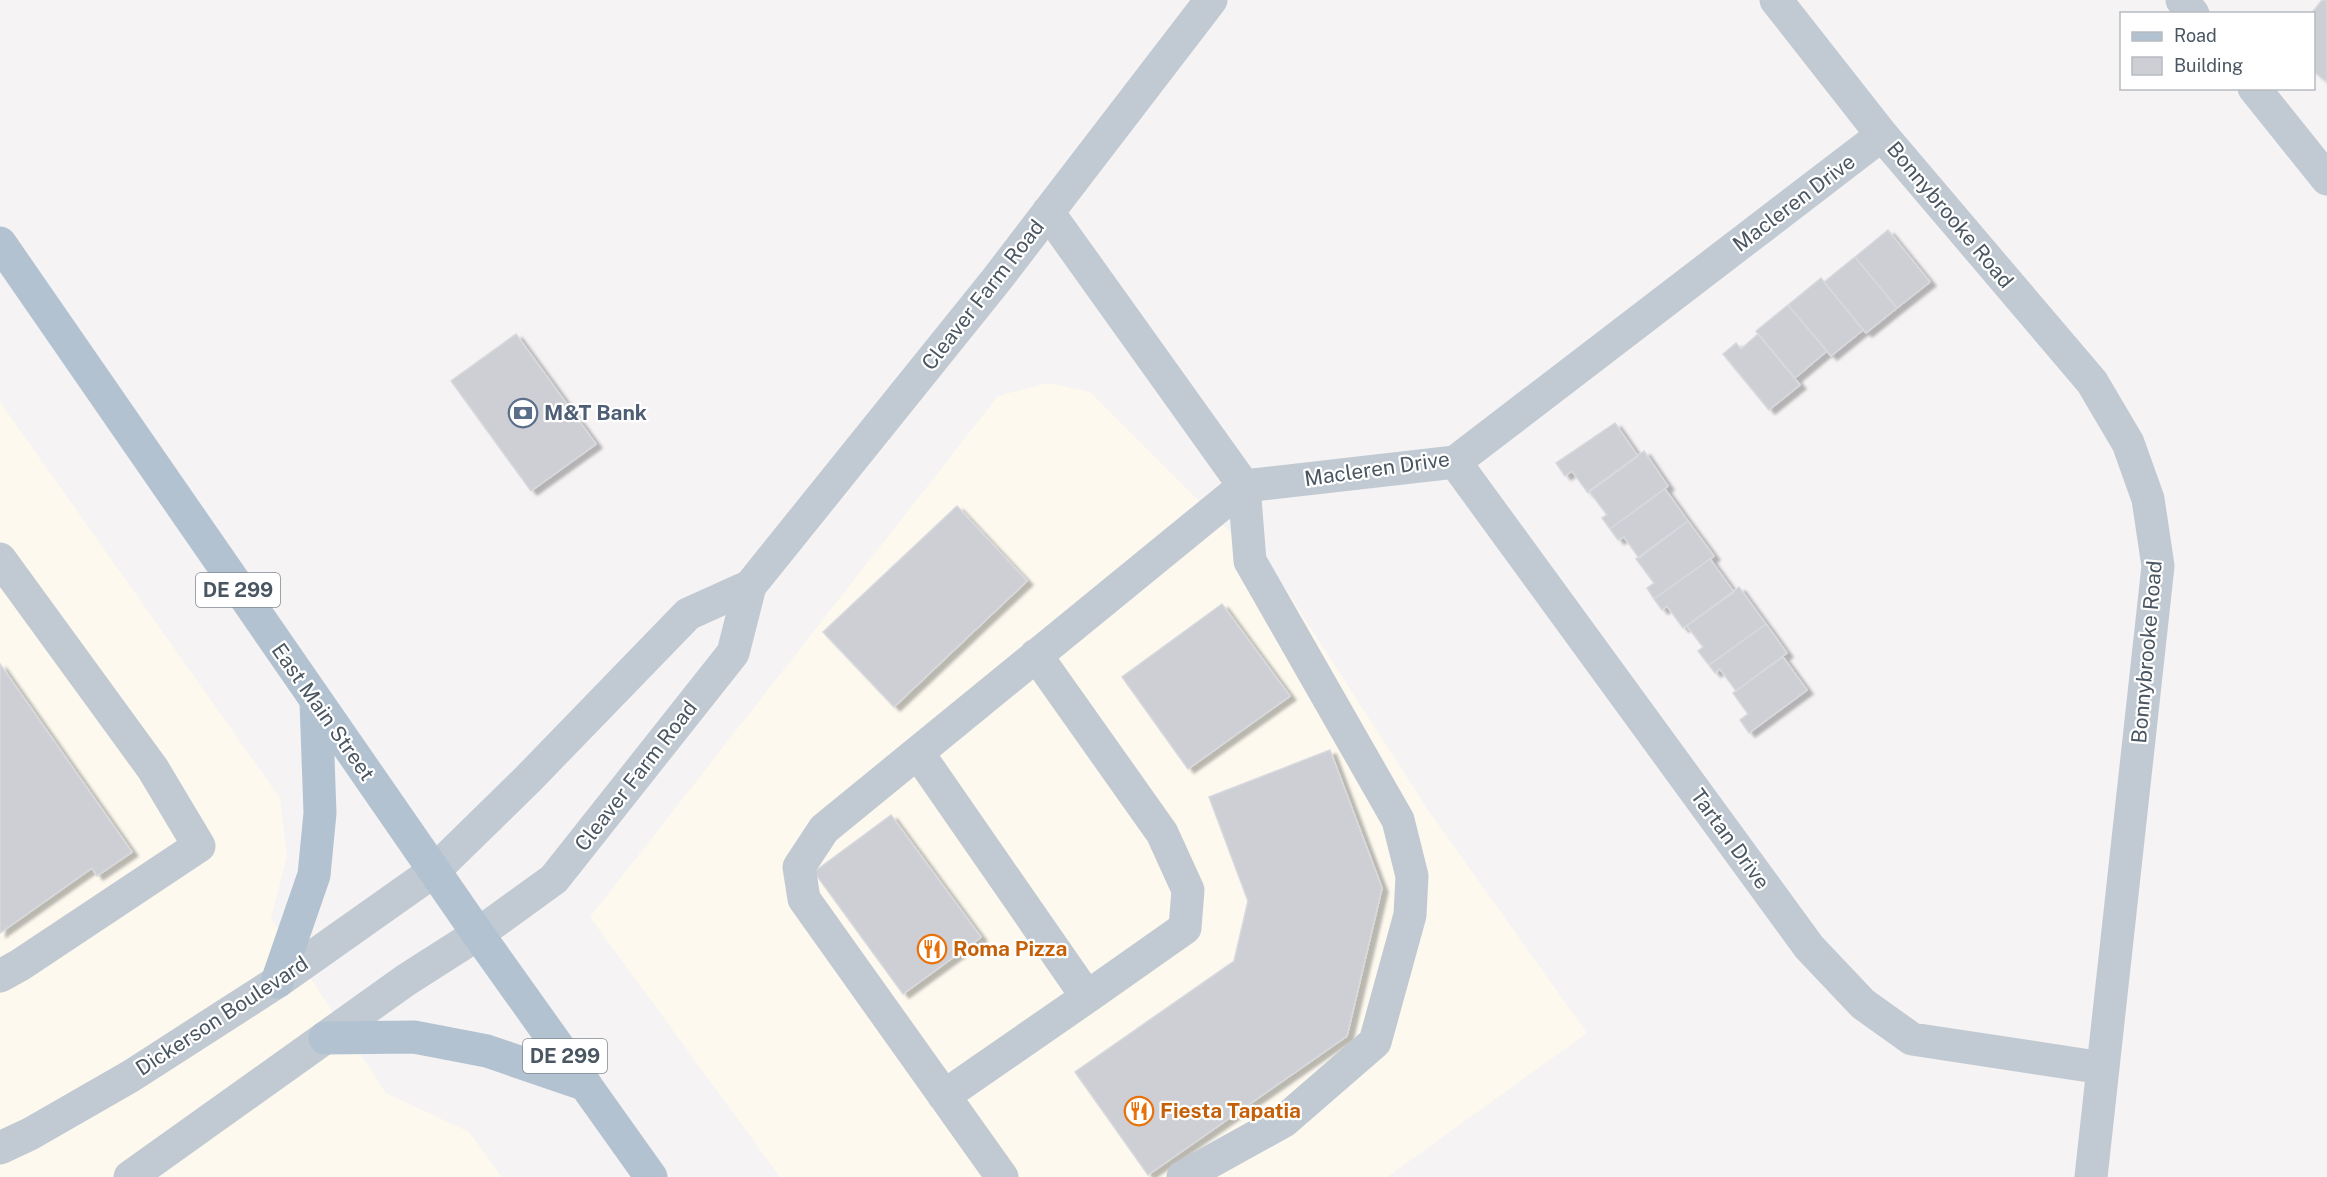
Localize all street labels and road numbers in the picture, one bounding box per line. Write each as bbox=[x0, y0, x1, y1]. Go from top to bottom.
street label: Bonnybrooke Road bbox=[1882, 136, 2019, 293]
street label: Macleren Drive bbox=[1728, 149, 1860, 257]
street label: Cleaver Farm Road bbox=[916, 214, 1049, 375]
street label: Macleren Drive bbox=[1303, 446, 1451, 491]
street label: Bonnybrooke Road bbox=[2126, 560, 2167, 744]
road number: DE 299 bbox=[196, 573, 280, 607]
street label: East Main Street bbox=[267, 638, 380, 785]
street label: Cleaver Farm Road bbox=[569, 695, 702, 856]
street label: Tartan Drive bbox=[1686, 784, 1775, 894]
street label: Dickerson Boulevard bbox=[131, 951, 313, 1081]
road number: DE 299 bbox=[523, 1039, 607, 1073]

